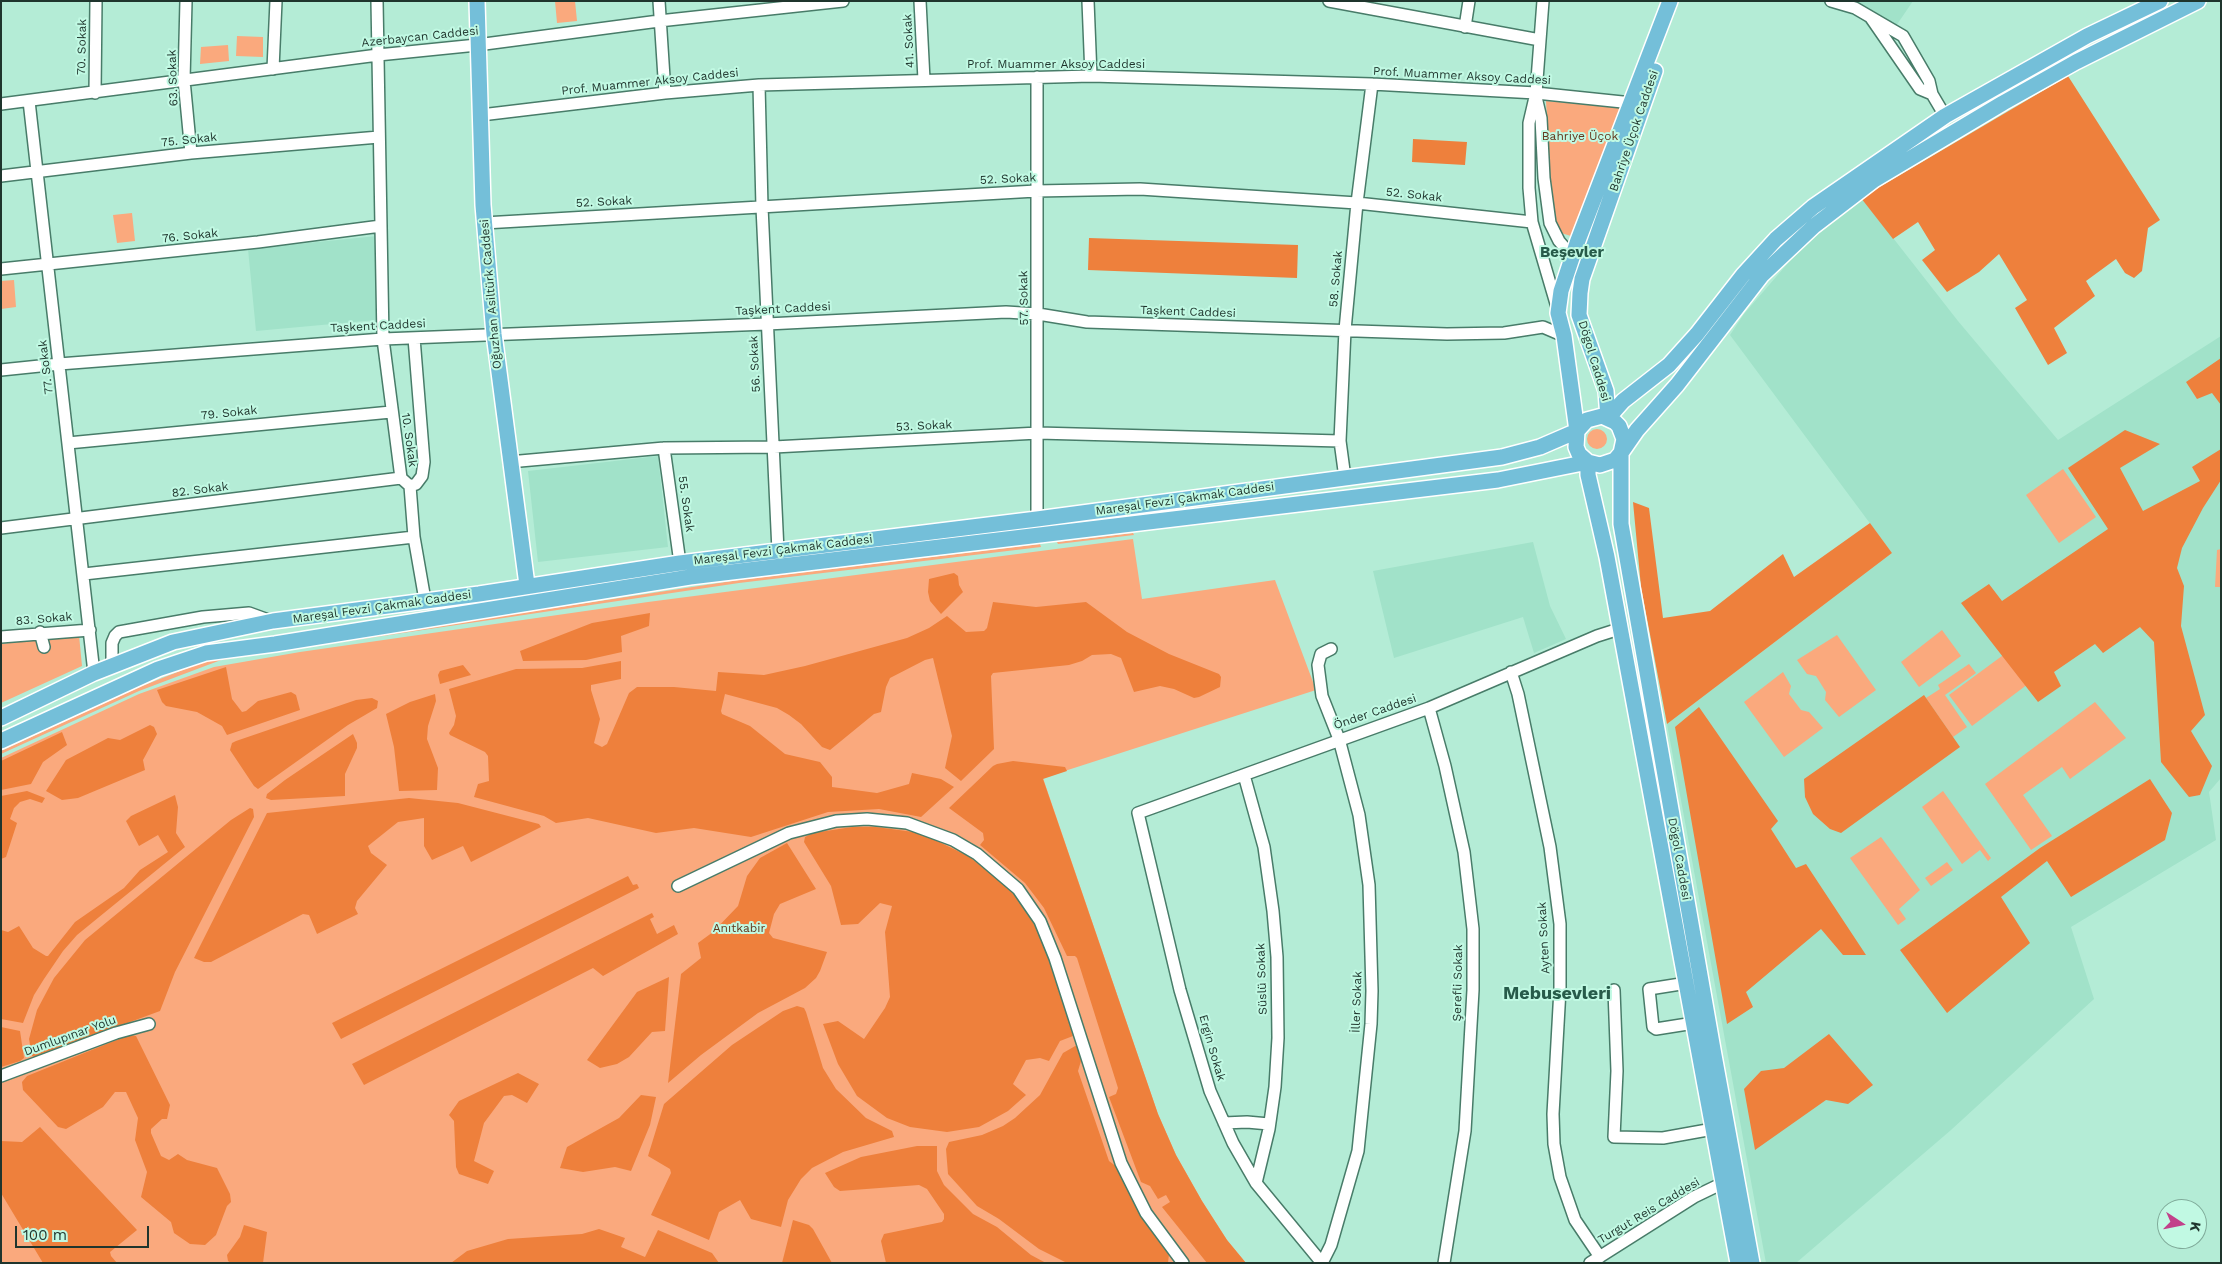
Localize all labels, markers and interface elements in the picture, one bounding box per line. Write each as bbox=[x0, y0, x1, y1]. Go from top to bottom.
street label: 41. Sokak bbox=[900, 14, 918, 68]
street label: 70. Sokak bbox=[74, 19, 90, 75]
street label: Azerbaycan Caddesi bbox=[361, 24, 479, 50]
street label: 63. Sokak bbox=[165, 49, 181, 107]
street label: Prof. Muammer Aksoy Caddesi bbox=[967, 57, 1145, 71]
street label: Prof. Muammer Aksoy Caddesi bbox=[1373, 64, 1551, 88]
street label: Prof. Muammer Aksoy Caddesi bbox=[561, 66, 739, 98]
street label: Bahriye Üçok Caddesi bbox=[1607, 69, 1661, 193]
park label: Bahriye Üçok bbox=[1542, 129, 1618, 143]
street label: 75. Sokak bbox=[160, 130, 218, 150]
street label: 52. Sokak bbox=[979, 170, 1037, 188]
street label: 52. Sokak bbox=[1385, 185, 1443, 205]
street label: 52. Sokak bbox=[575, 193, 633, 211]
street label: Oğuzhan Asiltürk Caddesi bbox=[477, 218, 505, 370]
street label: 76. Sokak bbox=[161, 226, 219, 246]
district label: Beşevler bbox=[1540, 244, 1604, 262]
street label: 58. Sokak bbox=[1326, 250, 1346, 308]
street label: 57. Sokak bbox=[1016, 270, 1032, 326]
street label: Taşkent Caddesi bbox=[735, 299, 831, 319]
street label: Taşkent Caddesi bbox=[1140, 303, 1236, 321]
street label: Taşkent Caddesi bbox=[330, 316, 426, 336]
street label: Dögol Caddesi bbox=[1575, 319, 1613, 403]
street label: 56. Sokak bbox=[746, 335, 764, 393]
street label: 77. Sokak bbox=[36, 339, 56, 395]
street label: 79. Sokak bbox=[200, 403, 258, 423]
street label: 10. Sokak bbox=[398, 412, 420, 468]
street label: 53. Sokak bbox=[895, 417, 953, 435]
street label: 55. Sokak bbox=[675, 475, 697, 533]
street label: 82. Sokak bbox=[171, 479, 229, 501]
street label: Mareşal Fevzi Çakmak Caddesi bbox=[1095, 479, 1275, 519]
street label: Mareşal Fevzi Çakmak Caddesi bbox=[693, 532, 873, 568]
street label: Mareşal Fevzi Çakmak Caddesi bbox=[292, 587, 472, 627]
street label: 83. Sokak bbox=[15, 609, 73, 629]
street label: Önder Caddesi bbox=[1332, 691, 1418, 733]
street label: Dögol Caddesi bbox=[1665, 817, 1693, 901]
street label: Ayten Sokak bbox=[1535, 902, 1553, 974]
park label: Anıtkabir bbox=[713, 921, 765, 935]
street label: Süslü Sokak bbox=[1254, 943, 1270, 1015]
street label: Şerefli Sokak bbox=[1450, 944, 1466, 1022]
street label: İller Sokak bbox=[1349, 971, 1365, 1033]
district label: Mebusevleri bbox=[1503, 983, 1611, 1005]
street label: Dumlupınar Yolu bbox=[22, 1013, 118, 1059]
street label: Ergin Sokak bbox=[1196, 1013, 1228, 1083]
street label: Turgut Reis Caddesi bbox=[1595, 1175, 1703, 1247]
north arrow bbox=[2157, 1199, 2207, 1249]
scale bar bbox=[18, 1216, 151, 1248]
text: K bbox=[2187, 1220, 2205, 1233]
text: 100 m bbox=[23, 1226, 67, 1244]

